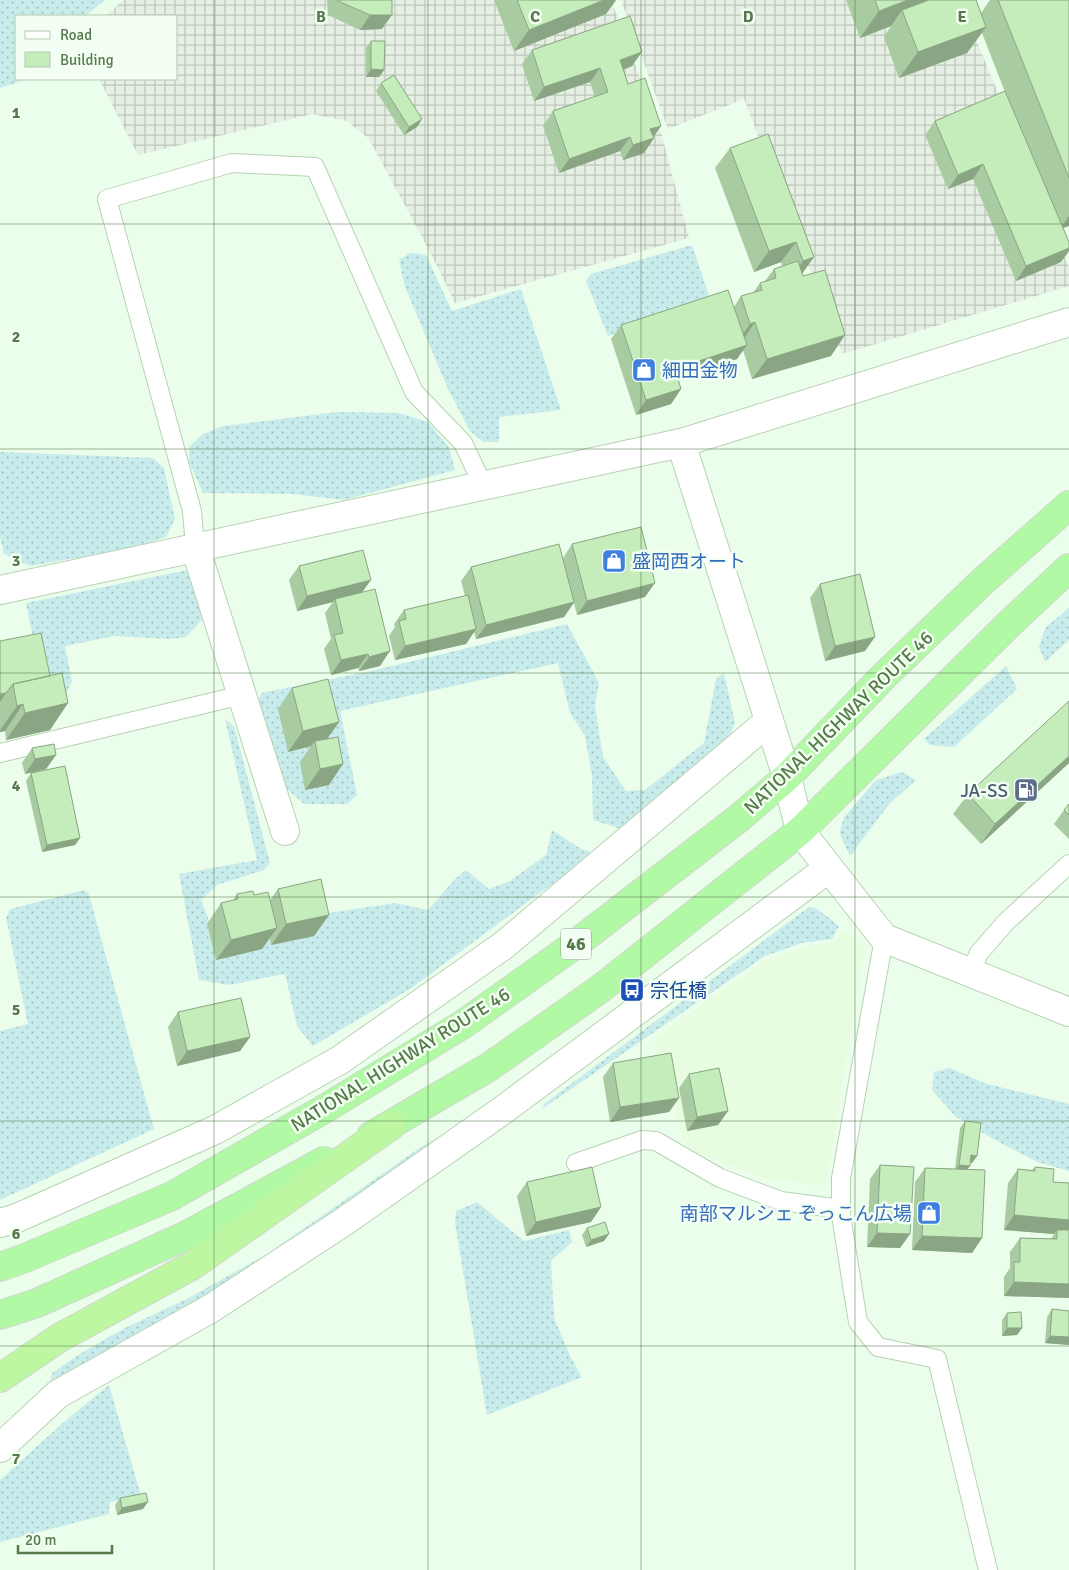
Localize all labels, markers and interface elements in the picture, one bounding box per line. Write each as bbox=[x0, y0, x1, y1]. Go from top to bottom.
text: B bbox=[316, 7, 326, 27]
text: C bbox=[530, 7, 540, 27]
text: D bbox=[743, 7, 754, 27]
text: E bbox=[957, 7, 967, 27]
legend bbox=[15, 15, 178, 80]
text: Road bbox=[60, 26, 92, 44]
text: Building bbox=[60, 51, 114, 69]
text: 1 bbox=[12, 103, 21, 123]
text: 2 bbox=[12, 327, 20, 347]
shop icon: 細田金物 bbox=[631, 357, 657, 383]
place label: 細田金物 bbox=[662, 359, 738, 383]
shop icon: 盛岡西オート bbox=[601, 548, 627, 574]
place label: 盛岡西オート bbox=[632, 550, 746, 574]
text: 3 bbox=[12, 551, 20, 571]
street label: NATIONAL HIGHWAY ROUTE 46 bbox=[739, 626, 938, 820]
text: 4 bbox=[12, 776, 21, 796]
fuel station icon: JA-SS bbox=[1013, 777, 1039, 803]
place label: JA-SS bbox=[960, 779, 1008, 803]
road number: 46 bbox=[561, 929, 591, 960]
bus stop icon: 宗任橋 bbox=[619, 977, 645, 1003]
place label: 宗任橋 bbox=[650, 979, 707, 1003]
street label: NATIONAL HIGHWAY ROUTE 46 bbox=[287, 982, 515, 1137]
text: 5 bbox=[12, 1000, 20, 1020]
shop icon: 南部マルシェ ぞっこん広場 bbox=[916, 1200, 942, 1226]
place label: 南部マルシェ ぞっこん広場 bbox=[680, 1202, 912, 1226]
text: 6 bbox=[12, 1224, 21, 1244]
text: 7 bbox=[12, 1449, 21, 1469]
scale bar bbox=[18, 1522, 111, 1554]
text: 20 m bbox=[25, 1531, 56, 1549]

